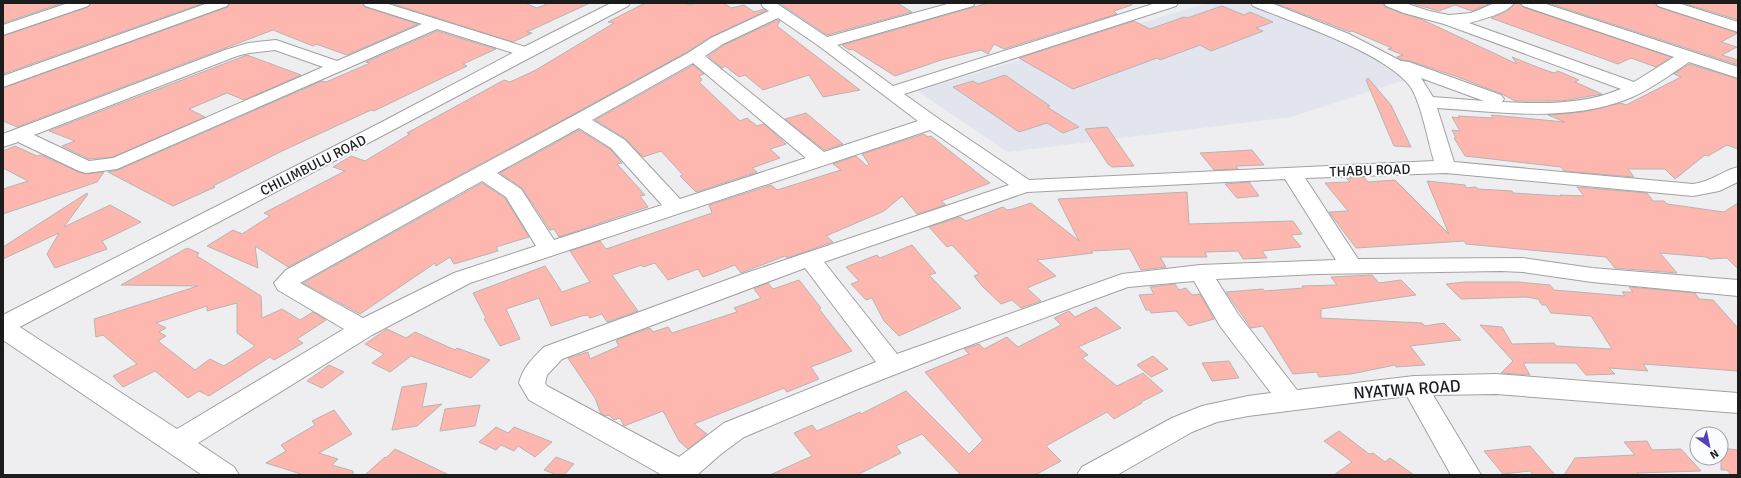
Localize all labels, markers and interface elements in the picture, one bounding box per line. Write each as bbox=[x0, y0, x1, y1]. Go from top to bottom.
street label: CHILIMBULU ROAD bbox=[257, 131, 369, 199]
street label: THABU ROAD bbox=[1329, 161, 1411, 180]
street label: NYATWA ROAD bbox=[1353, 375, 1461, 404]
north arrow bbox=[1689, 426, 1729, 466]
text: N bbox=[1707, 446, 1721, 462]

